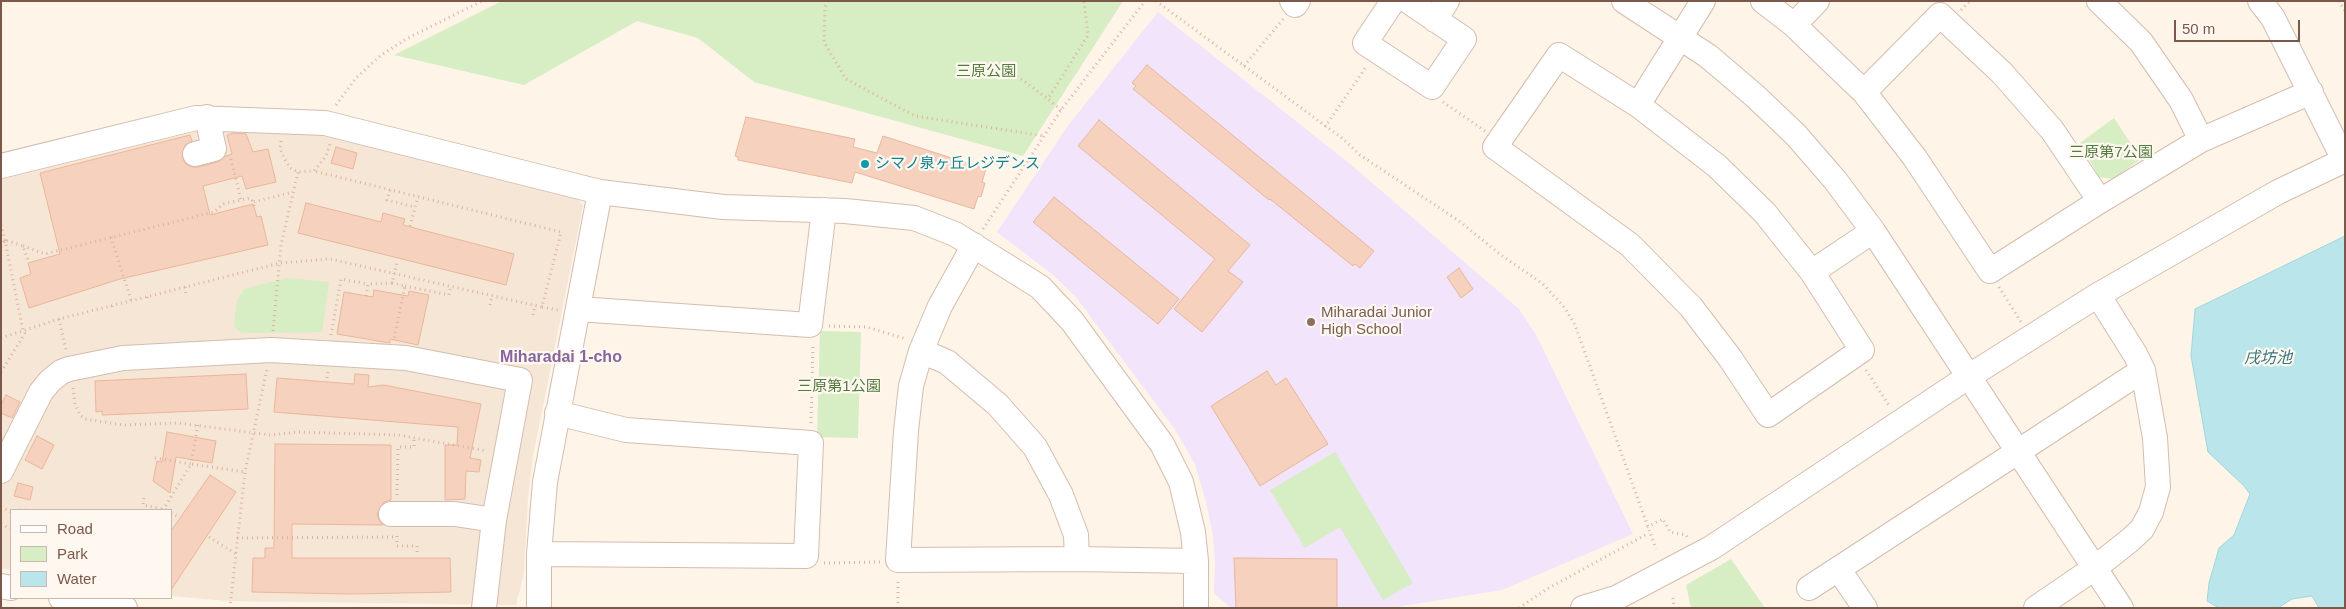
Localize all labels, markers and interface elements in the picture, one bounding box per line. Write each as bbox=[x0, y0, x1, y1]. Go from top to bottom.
scale bar bbox=[2176, 10, 2302, 42]
text: 50 m bbox=[2182, 20, 2215, 37]
park label: 三原公園 bbox=[956, 63, 1016, 81]
park label: 三原第7公園 bbox=[2069, 144, 2153, 162]
place label: シマノ泉ヶ丘レジデンス bbox=[875, 155, 1040, 173]
marker: シマノ泉ヶ丘レジデンス bbox=[859, 158, 871, 170]
place label: Miharadai Junior High School bbox=[1321, 304, 1432, 339]
marker: Miharadai Junior High School bbox=[1305, 316, 1317, 328]
district label: Miharadai 1-cho bbox=[500, 348, 622, 368]
water label: 戌坊池 bbox=[2244, 349, 2292, 369]
park label: 三原第1公園 bbox=[797, 378, 881, 396]
legend bbox=[10, 509, 172, 599]
text: Road bbox=[57, 520, 93, 537]
text: Park bbox=[57, 545, 88, 562]
text: Water bbox=[57, 570, 96, 587]

